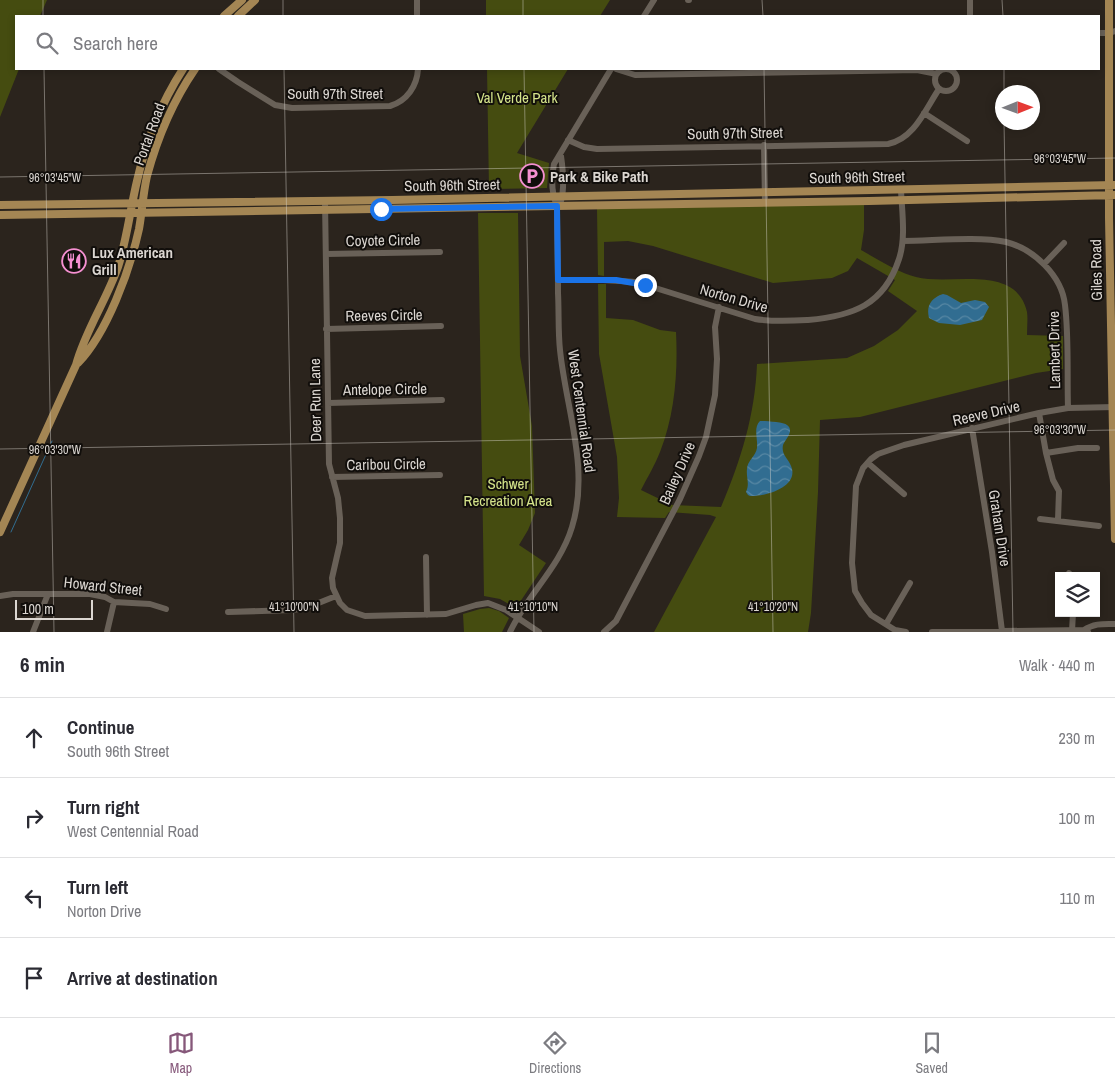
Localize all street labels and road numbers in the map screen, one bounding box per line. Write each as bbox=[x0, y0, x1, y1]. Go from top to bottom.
street label: South 97th Street bbox=[287, 83, 383, 104]
street label: Portal Road bbox=[128, 100, 170, 168]
street label: South 97th Street bbox=[687, 122, 784, 144]
street label: South 96th Street bbox=[809, 166, 906, 188]
street label: South 96th Street bbox=[404, 174, 501, 196]
street label: Coyote Circle bbox=[346, 229, 421, 251]
street label: Giles Road bbox=[1085, 239, 1107, 301]
street label: Norton Drive bbox=[698, 278, 771, 318]
street label: Reeves Circle bbox=[345, 304, 423, 326]
street label: Lambert Drive bbox=[1043, 311, 1065, 389]
street label: West Centennial Road bbox=[563, 348, 601, 474]
street label: Deer Run Lane bbox=[304, 358, 326, 442]
street label: Antelope Circle bbox=[342, 378, 427, 400]
street label: Reeve Drive bbox=[950, 395, 1022, 431]
street label: Bailey Drive bbox=[654, 438, 700, 508]
street label: Caribou Circle bbox=[346, 453, 426, 475]
street label: Graham Drive bbox=[984, 488, 1016, 568]
street label: Howard Street bbox=[63, 571, 144, 601]

